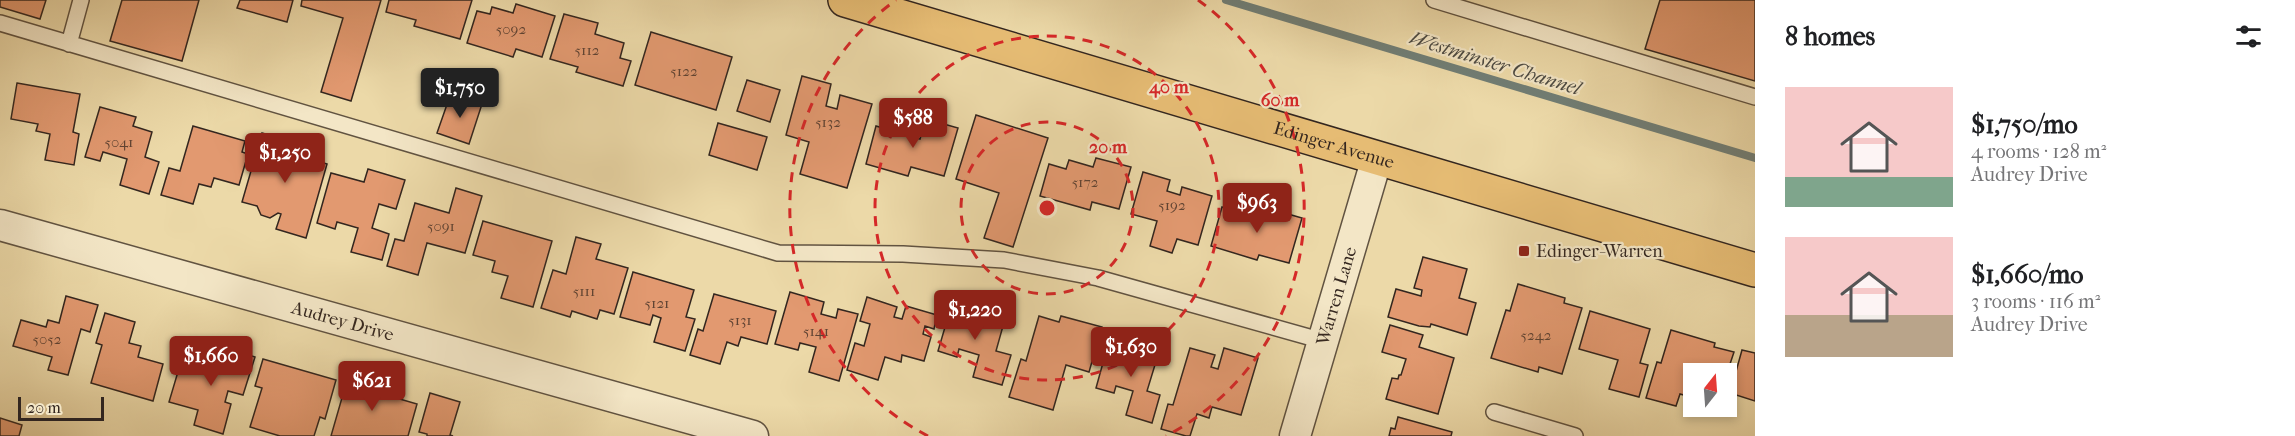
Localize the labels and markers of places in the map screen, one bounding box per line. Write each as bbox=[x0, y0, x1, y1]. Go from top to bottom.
pin: $1,750 bbox=[411, 68, 509, 119]
pin: $588 bbox=[877, 98, 949, 149]
pin: $1,250 bbox=[236, 133, 334, 184]
pin: $963 bbox=[1221, 183, 1293, 234]
centre of rings bbox=[1037, 198, 1057, 218]
place label: Edinger-Warren bbox=[1536, 241, 1663, 262]
marker: Edinger-Warren bbox=[1517, 244, 1531, 258]
pin: $1,220 bbox=[926, 290, 1024, 341]
pin: $1,630 bbox=[1082, 327, 1180, 378]
pin: $1,660 bbox=[162, 336, 260, 387]
pin: $621 bbox=[336, 361, 408, 412]

